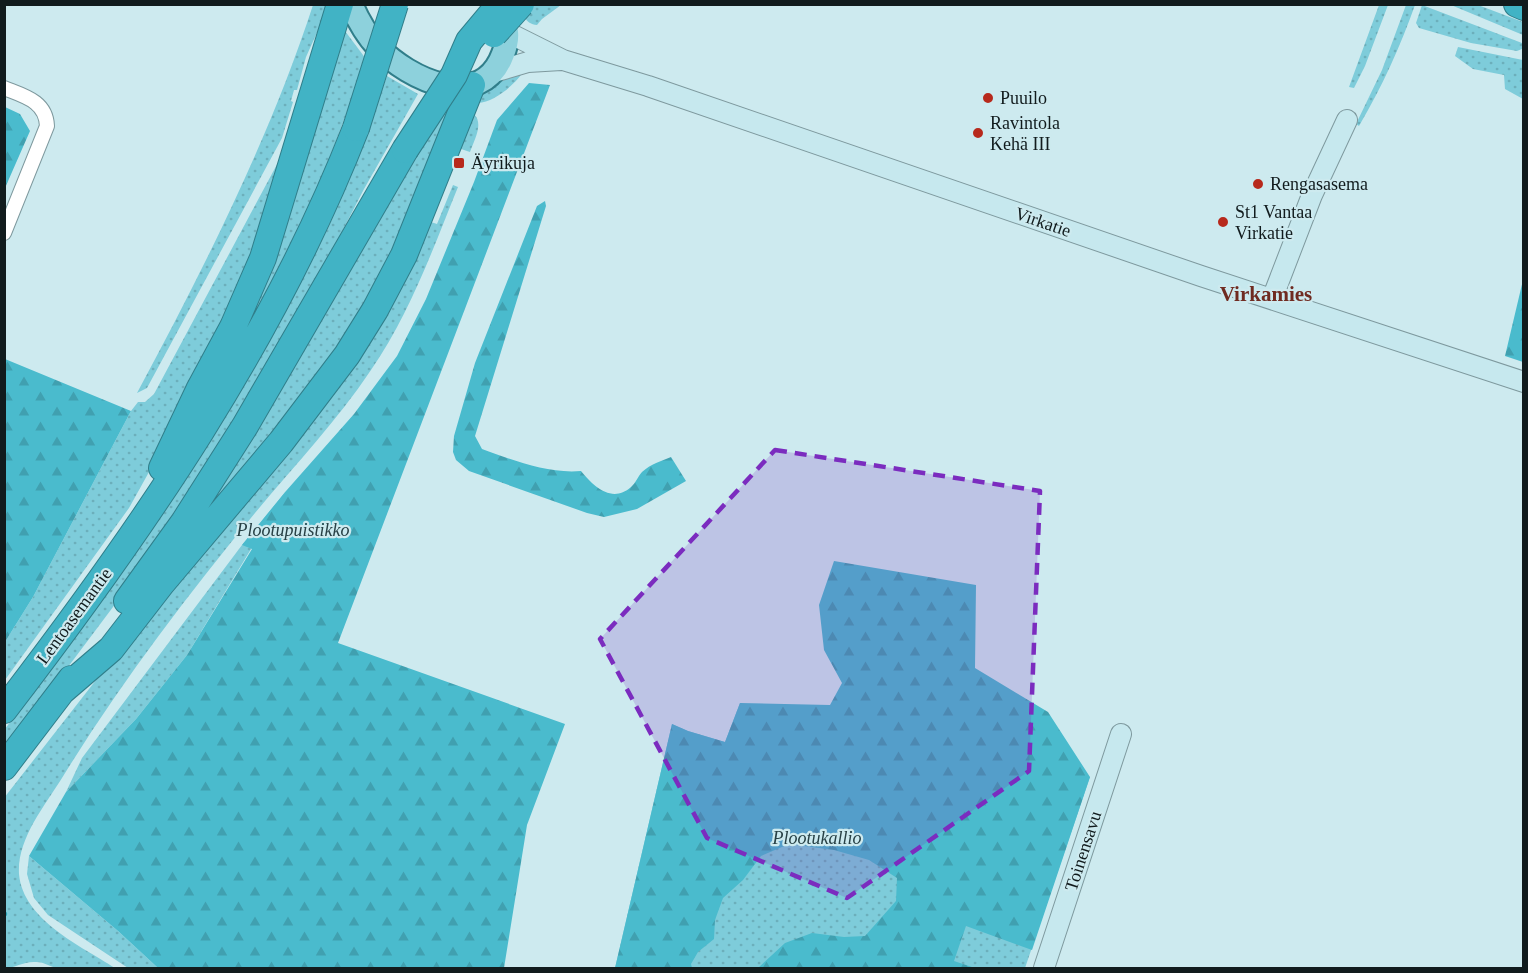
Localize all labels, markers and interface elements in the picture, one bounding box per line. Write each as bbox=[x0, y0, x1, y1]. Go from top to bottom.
place label: Puuilo bbox=[1000, 88, 1047, 108]
marker: Puuilo bbox=[981, 91, 995, 105]
place label: Ravintola Kehä III bbox=[990, 113, 1060, 154]
marker: Ravintola Kehä III bbox=[971, 126, 985, 140]
place label: Äyrikuja bbox=[471, 153, 535, 173]
marker: Äyrikuja bbox=[452, 156, 466, 170]
place label: Rengasasema bbox=[1270, 174, 1368, 194]
marker: Rengasasema bbox=[1251, 177, 1265, 191]
place label: St1 Vantaa Virkatie bbox=[1235, 202, 1312, 243]
street label: Virkatie bbox=[1012, 203, 1074, 241]
marker: St1 Vantaa Virkatie bbox=[1216, 215, 1230, 229]
district label: Virkamies bbox=[1220, 282, 1312, 306]
park label: Plootupuistikko bbox=[236, 520, 349, 540]
street label: Lentoasemantie bbox=[32, 564, 116, 668]
street label: Toinensavu bbox=[1061, 809, 1105, 893]
park label: Plootukallio bbox=[772, 828, 862, 848]

